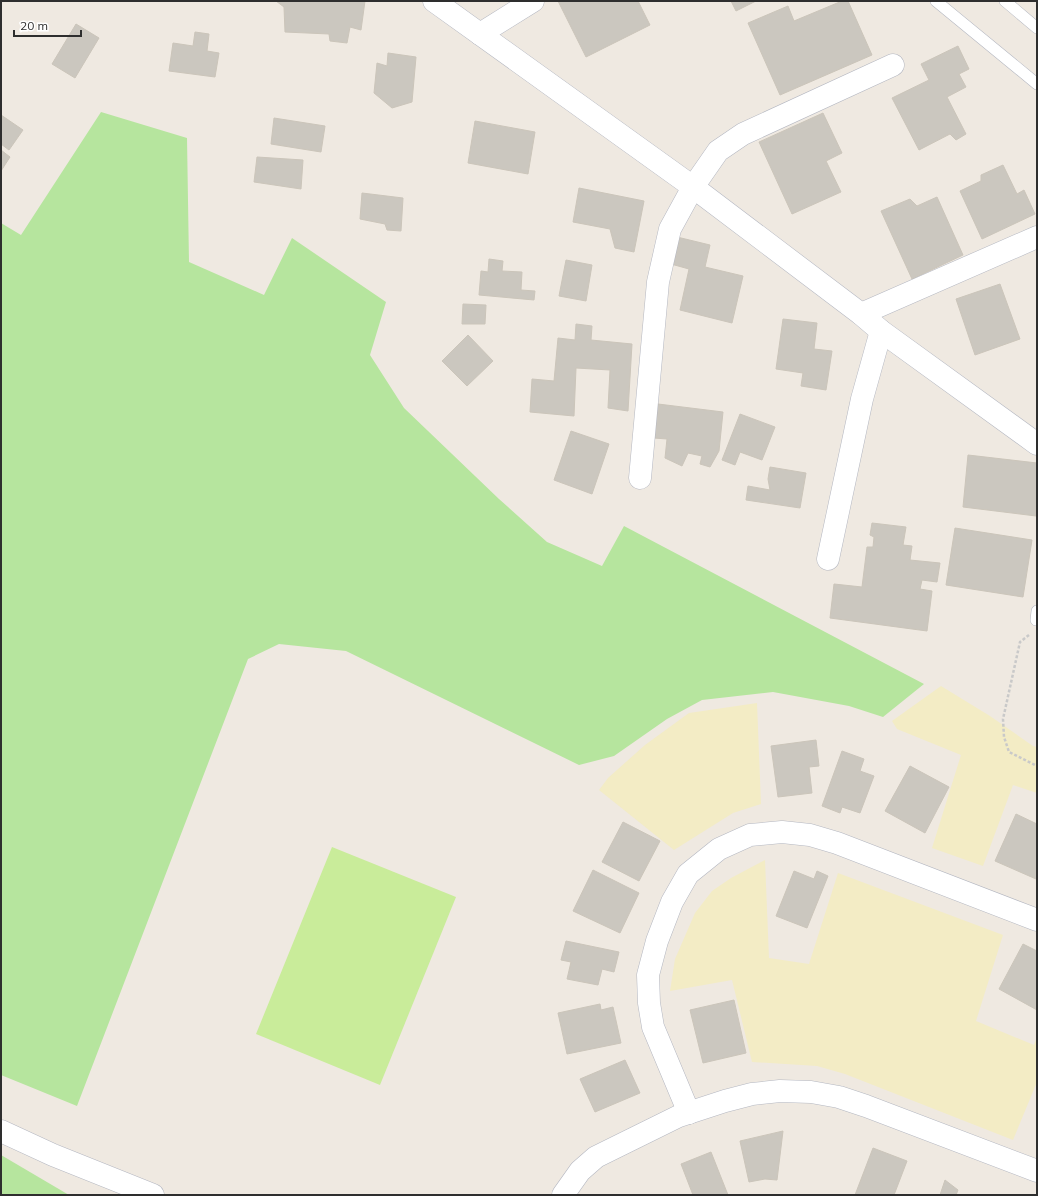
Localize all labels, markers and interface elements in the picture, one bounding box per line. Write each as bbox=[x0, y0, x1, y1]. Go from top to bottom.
scale bar bbox=[14, 12, 81, 38]
text: 20 m bbox=[20, 18, 48, 33]

